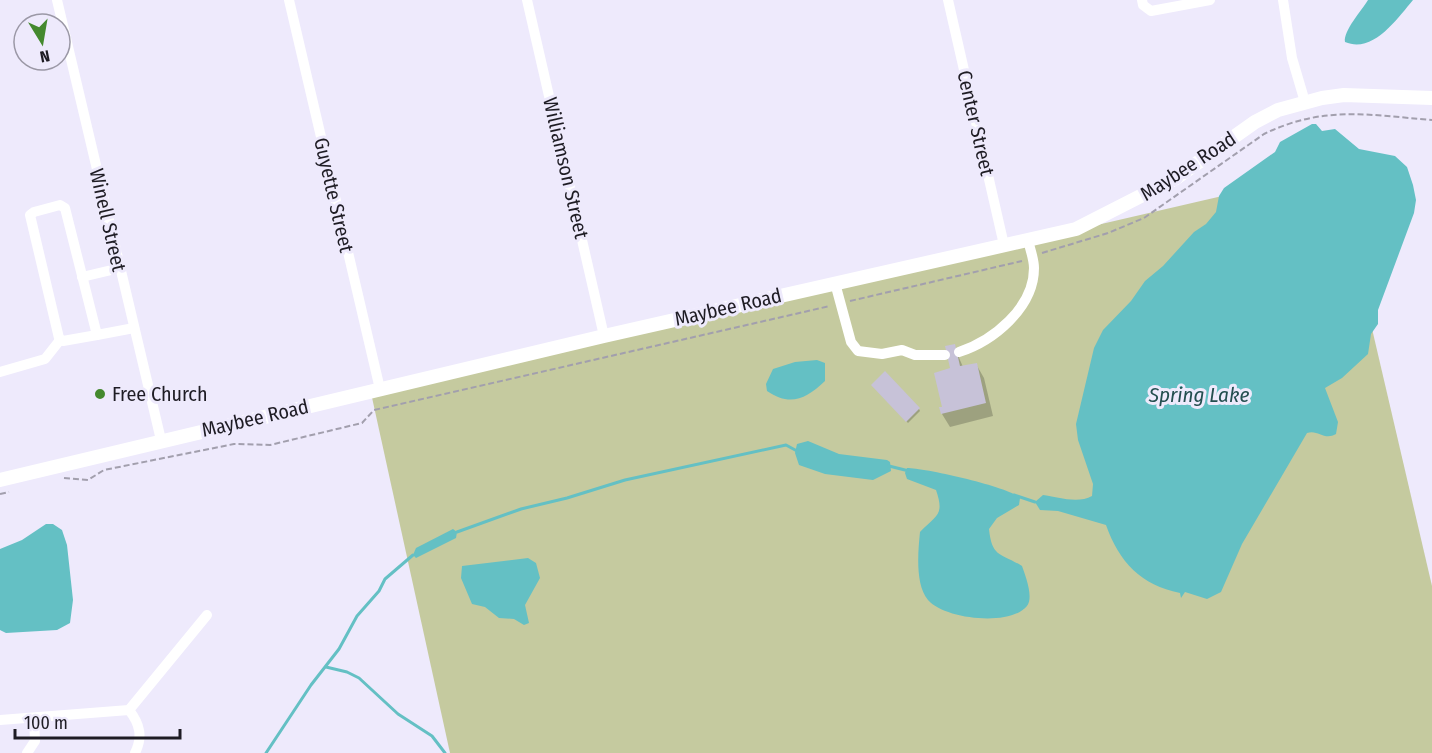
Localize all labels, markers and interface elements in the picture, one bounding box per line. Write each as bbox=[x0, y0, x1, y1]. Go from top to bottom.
north arrow bbox=[12, 12, 72, 72]
text: N bbox=[38, 46, 51, 66]
street label: Center Street bbox=[952, 68, 1000, 178]
street label: Williamson Street bbox=[538, 95, 594, 241]
street label: Maybee Road bbox=[1136, 126, 1240, 206]
street label: Guyette Street bbox=[309, 135, 359, 255]
street label: Winell Street bbox=[85, 166, 132, 274]
street label: Maybee Road bbox=[672, 283, 784, 331]
place label: Free Church bbox=[112, 382, 207, 406]
water label: Spring Lake bbox=[1148, 382, 1249, 408]
marker: Free Church bbox=[93, 387, 107, 401]
street label: Maybee Road bbox=[199, 394, 311, 442]
scale bar bbox=[15, 702, 180, 740]
text: 100 m bbox=[24, 712, 68, 734]

